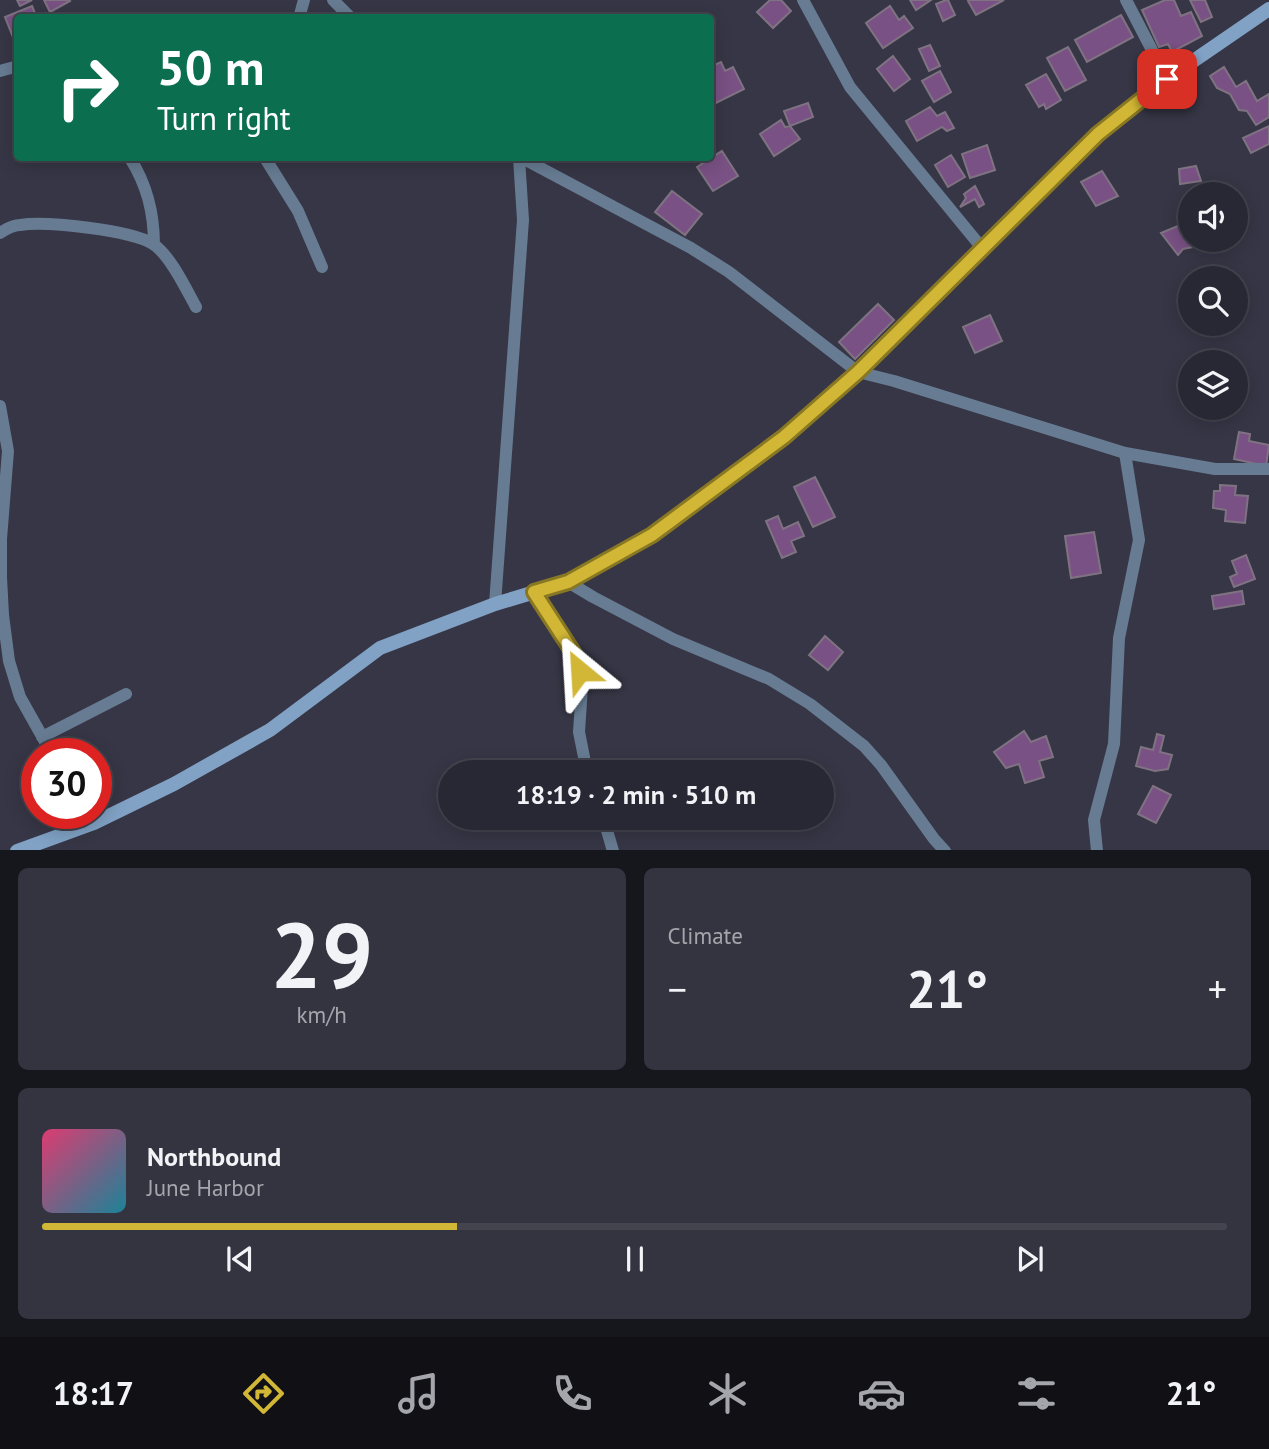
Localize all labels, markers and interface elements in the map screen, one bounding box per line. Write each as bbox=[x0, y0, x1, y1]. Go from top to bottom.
text: 50 m bbox=[157, 35, 264, 99]
icon: right bbox=[42, 42, 133, 133]
pin bbox=[1137, 49, 1197, 109]
icon: arrive bbox=[1148, 60, 1186, 98]
text: Turn right bbox=[157, 97, 291, 139]
map controls bbox=[1178, 182, 1248, 420]
button: sound bbox=[1178, 182, 1248, 252]
button: search bbox=[1178, 266, 1248, 336]
button: layers bbox=[1178, 350, 1248, 420]
position arrow bbox=[543, 634, 617, 708]
speed limit sign: 30 bbox=[21, 738, 112, 829]
text: 18:19 · 2 min · 510 m bbox=[516, 778, 756, 811]
text: 29 bbox=[270, 895, 373, 1013]
text: Climate bbox=[668, 921, 743, 950]
text: 21° bbox=[906, 955, 988, 1022]
text: − bbox=[668, 964, 687, 1013]
text: + bbox=[1208, 964, 1227, 1013]
text: km/h bbox=[297, 1000, 347, 1029]
text: Northbound bbox=[147, 1140, 281, 1173]
text: June Harbor bbox=[147, 1173, 264, 1202]
icon: previous bbox=[221, 1240, 259, 1278]
icon: pause bbox=[616, 1240, 654, 1278]
icon: next bbox=[1011, 1240, 1049, 1278]
icon: directions bbox=[239, 1369, 288, 1418]
icon: music bbox=[394, 1369, 443, 1418]
icon: phone bbox=[548, 1369, 597, 1418]
icon: climate bbox=[703, 1369, 752, 1418]
icon: car bbox=[857, 1369, 906, 1418]
icon: filters bbox=[1012, 1369, 1061, 1418]
text: 18:17 bbox=[53, 1372, 134, 1414]
text: 21° bbox=[1166, 1372, 1216, 1414]

